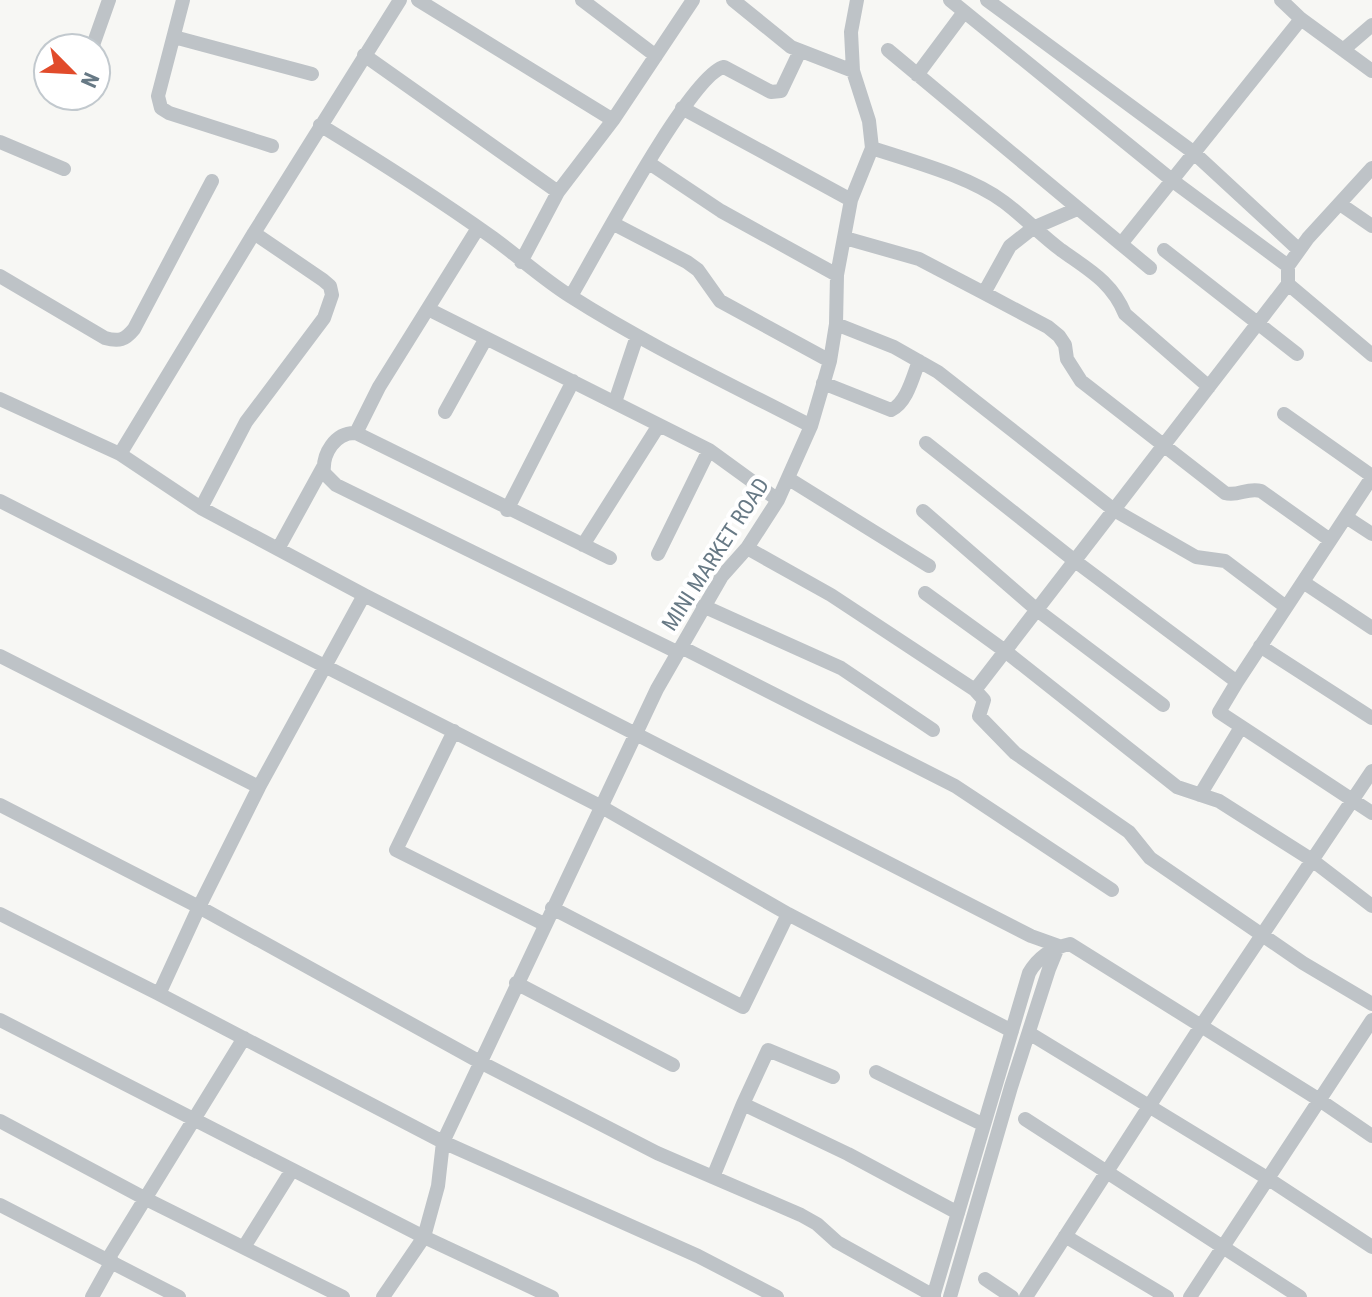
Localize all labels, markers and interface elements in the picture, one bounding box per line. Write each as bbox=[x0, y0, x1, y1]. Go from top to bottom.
north arrow bbox=[32, 32, 112, 112]
text: N bbox=[76, 69, 104, 91]
street label: MINI MARKET ROAD bbox=[657, 473, 774, 635]

